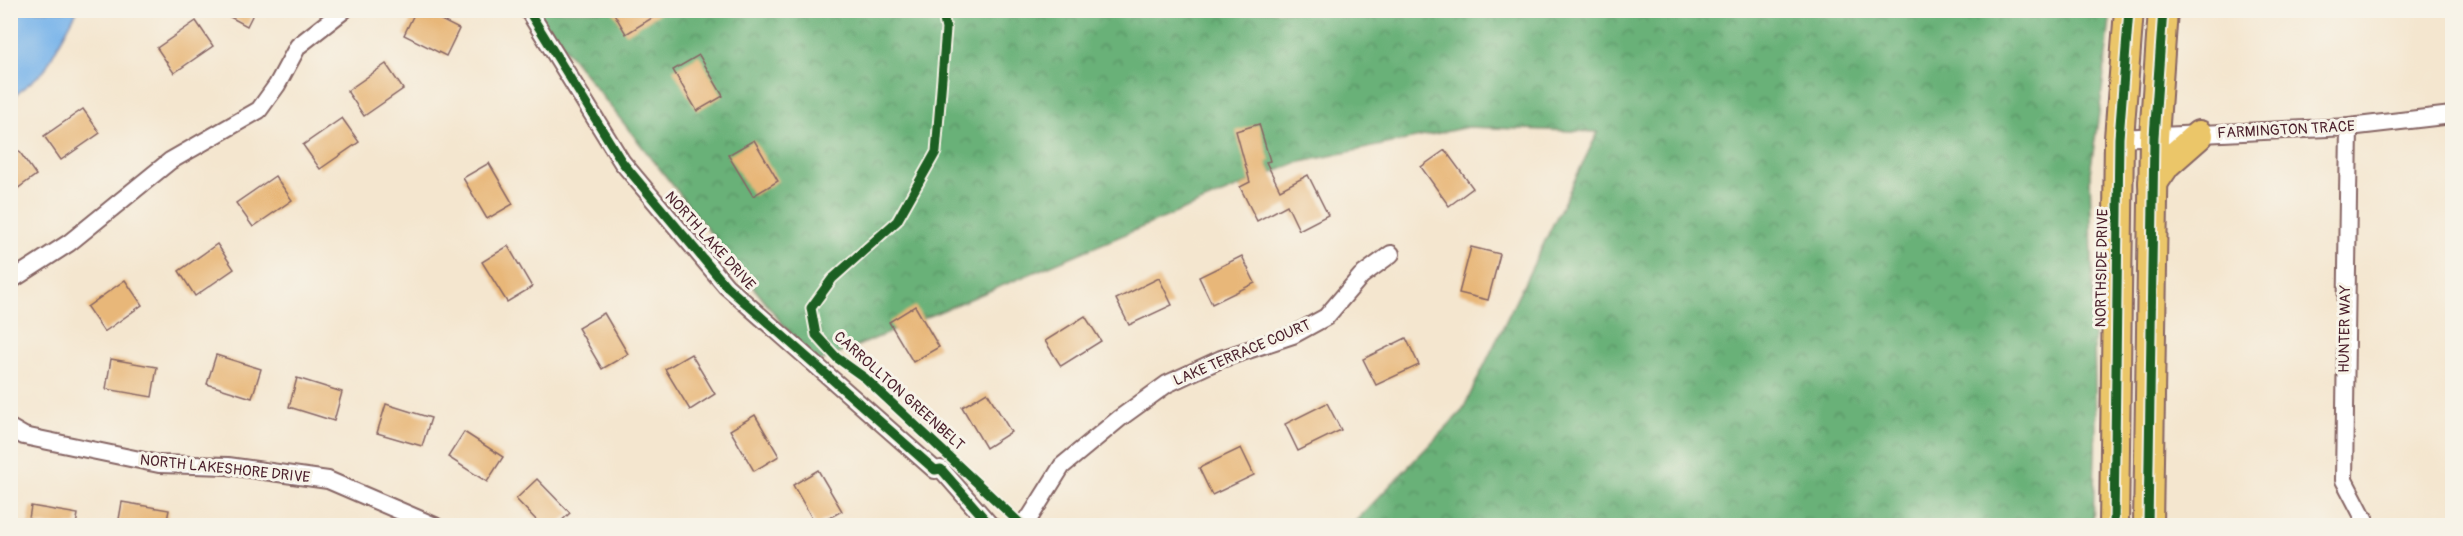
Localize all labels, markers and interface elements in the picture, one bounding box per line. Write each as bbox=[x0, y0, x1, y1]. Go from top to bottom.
street label: FARMINGTON TRACE bbox=[2217, 117, 2355, 143]
street label: NORTH LAKE DRIVE bbox=[661, 188, 760, 295]
street label: NORTHSIDE DRIVE bbox=[2091, 208, 2113, 328]
street label: HUNTER WAY bbox=[2335, 285, 2355, 373]
street label: LAKE TERRACE COURT bbox=[1171, 316, 1313, 390]
street label: CARROLLTON GREENBELT bbox=[830, 327, 968, 455]
street label: NORTH LAKESHORE DRIVE bbox=[139, 451, 311, 487]

